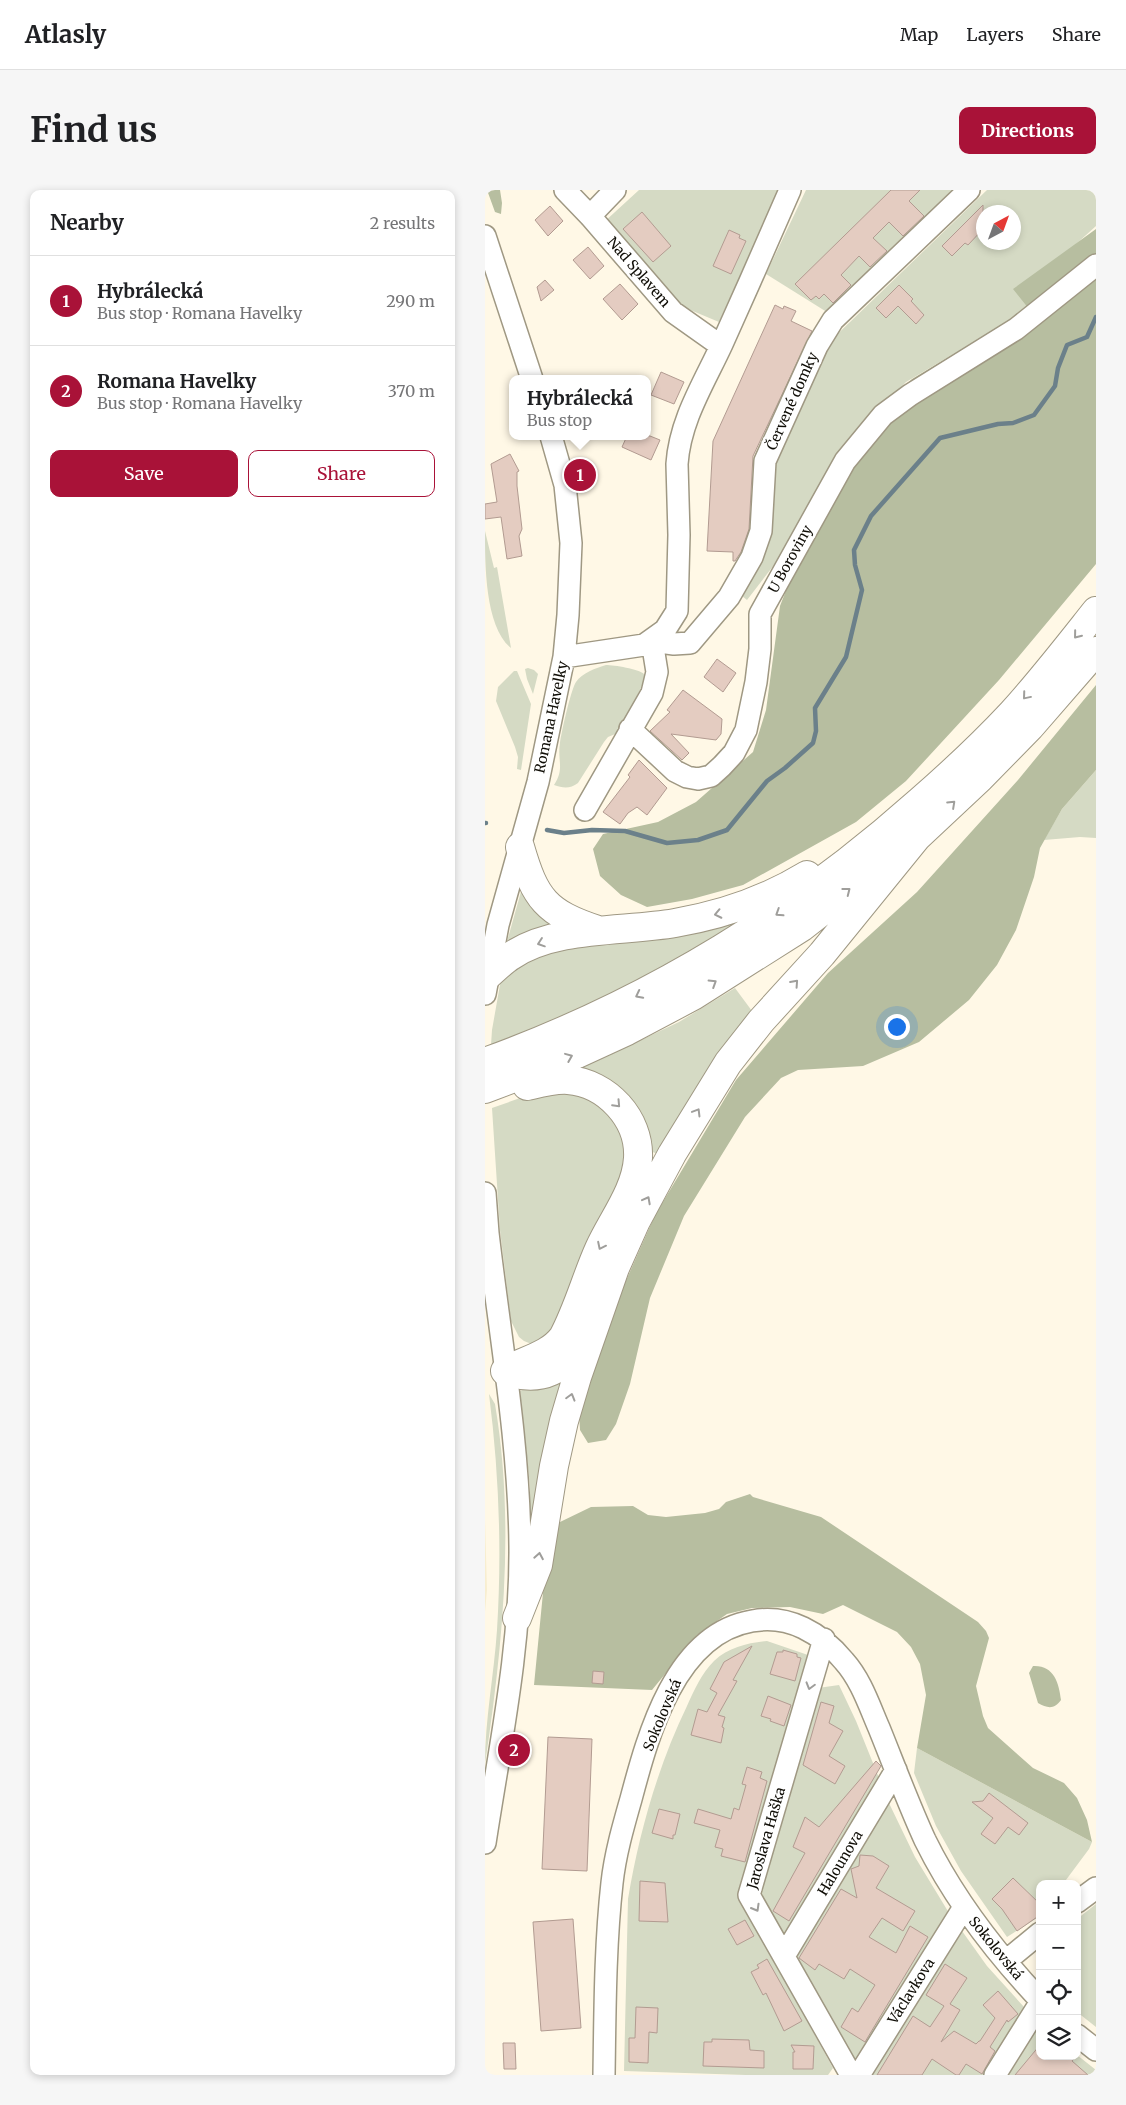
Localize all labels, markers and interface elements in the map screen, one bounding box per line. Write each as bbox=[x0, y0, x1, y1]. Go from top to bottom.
text: Atlasly bbox=[25, 19, 106, 50]
text: Map bbox=[900, 23, 938, 46]
text: Layers bbox=[966, 23, 1024, 46]
text: Share bbox=[1052, 23, 1101, 46]
button: Directions bbox=[959, 107, 1096, 154]
text: Find us bbox=[30, 108, 157, 152]
north arrow bbox=[976, 205, 1021, 250]
text: Nearby bbox=[50, 209, 124, 236]
text: 2 results bbox=[370, 213, 435, 233]
street label: Nad Splavem bbox=[604, 233, 674, 311]
text: Hybrálecká bbox=[97, 279, 203, 303]
text: 1 bbox=[62, 291, 70, 311]
text: 290 m bbox=[386, 291, 435, 311]
text: Bus stop · Romana Havelky bbox=[97, 303, 302, 323]
street label: Červené domky bbox=[762, 348, 822, 453]
text: Romana Havelky bbox=[97, 369, 256, 393]
popup bbox=[509, 375, 651, 440]
text: 2 bbox=[61, 381, 71, 401]
text: 370 m bbox=[388, 381, 435, 401]
text: Hybrálecká bbox=[527, 386, 633, 410]
text: Bus stop · Romana Havelky bbox=[97, 393, 302, 413]
text: Bus stop bbox=[527, 410, 592, 430]
button: Save bbox=[50, 450, 238, 497]
button: Share bbox=[248, 450, 435, 497]
pin: 1 bbox=[564, 456, 596, 494]
street label: U Boroviny bbox=[764, 521, 816, 596]
one-way arrow bbox=[1074, 629, 1082, 638]
street label: Romana Havelky bbox=[530, 658, 572, 775]
one-way arrow bbox=[1023, 690, 1032, 699]
one-way arrow bbox=[947, 801, 956, 810]
one-way arrow bbox=[841, 889, 850, 897]
one-way arrow bbox=[775, 907, 784, 916]
one-way arrow bbox=[714, 908, 722, 919]
one-way arrow bbox=[537, 937, 546, 947]
one-way arrow bbox=[707, 979, 716, 989]
one-way arrow bbox=[789, 980, 798, 989]
one-way arrow bbox=[635, 989, 644, 999]
your location bbox=[884, 1014, 910, 1040]
one-way arrow bbox=[564, 1053, 572, 1063]
one-way arrow bbox=[611, 1099, 620, 1108]
one-way arrow bbox=[690, 1108, 700, 1117]
one-way arrow bbox=[641, 1196, 651, 1205]
one-way arrow bbox=[597, 1241, 607, 1250]
one-way arrow bbox=[565, 1393, 575, 1402]
one-way arrow bbox=[533, 1552, 544, 1560]
street label: Sokolovská bbox=[639, 1676, 685, 1754]
one-way arrow bbox=[806, 1682, 816, 1690]
pin: 2 bbox=[498, 1731, 530, 1769]
street label: Jaroslava Haška bbox=[743, 1784, 789, 1892]
street label: Halounova bbox=[814, 1827, 867, 1899]
map controls bbox=[1036, 1880, 1081, 2060]
button: + bbox=[1036, 1880, 1081, 1925]
one-way arrow bbox=[749, 1902, 759, 1911]
street label: Sokolovská bbox=[965, 1913, 1027, 1984]
button: − bbox=[1036, 1925, 1081, 1970]
street label: Václavkova bbox=[883, 1954, 939, 2028]
button: locate bbox=[1036, 1970, 1081, 2015]
button: layers bbox=[1036, 2015, 1081, 2060]

